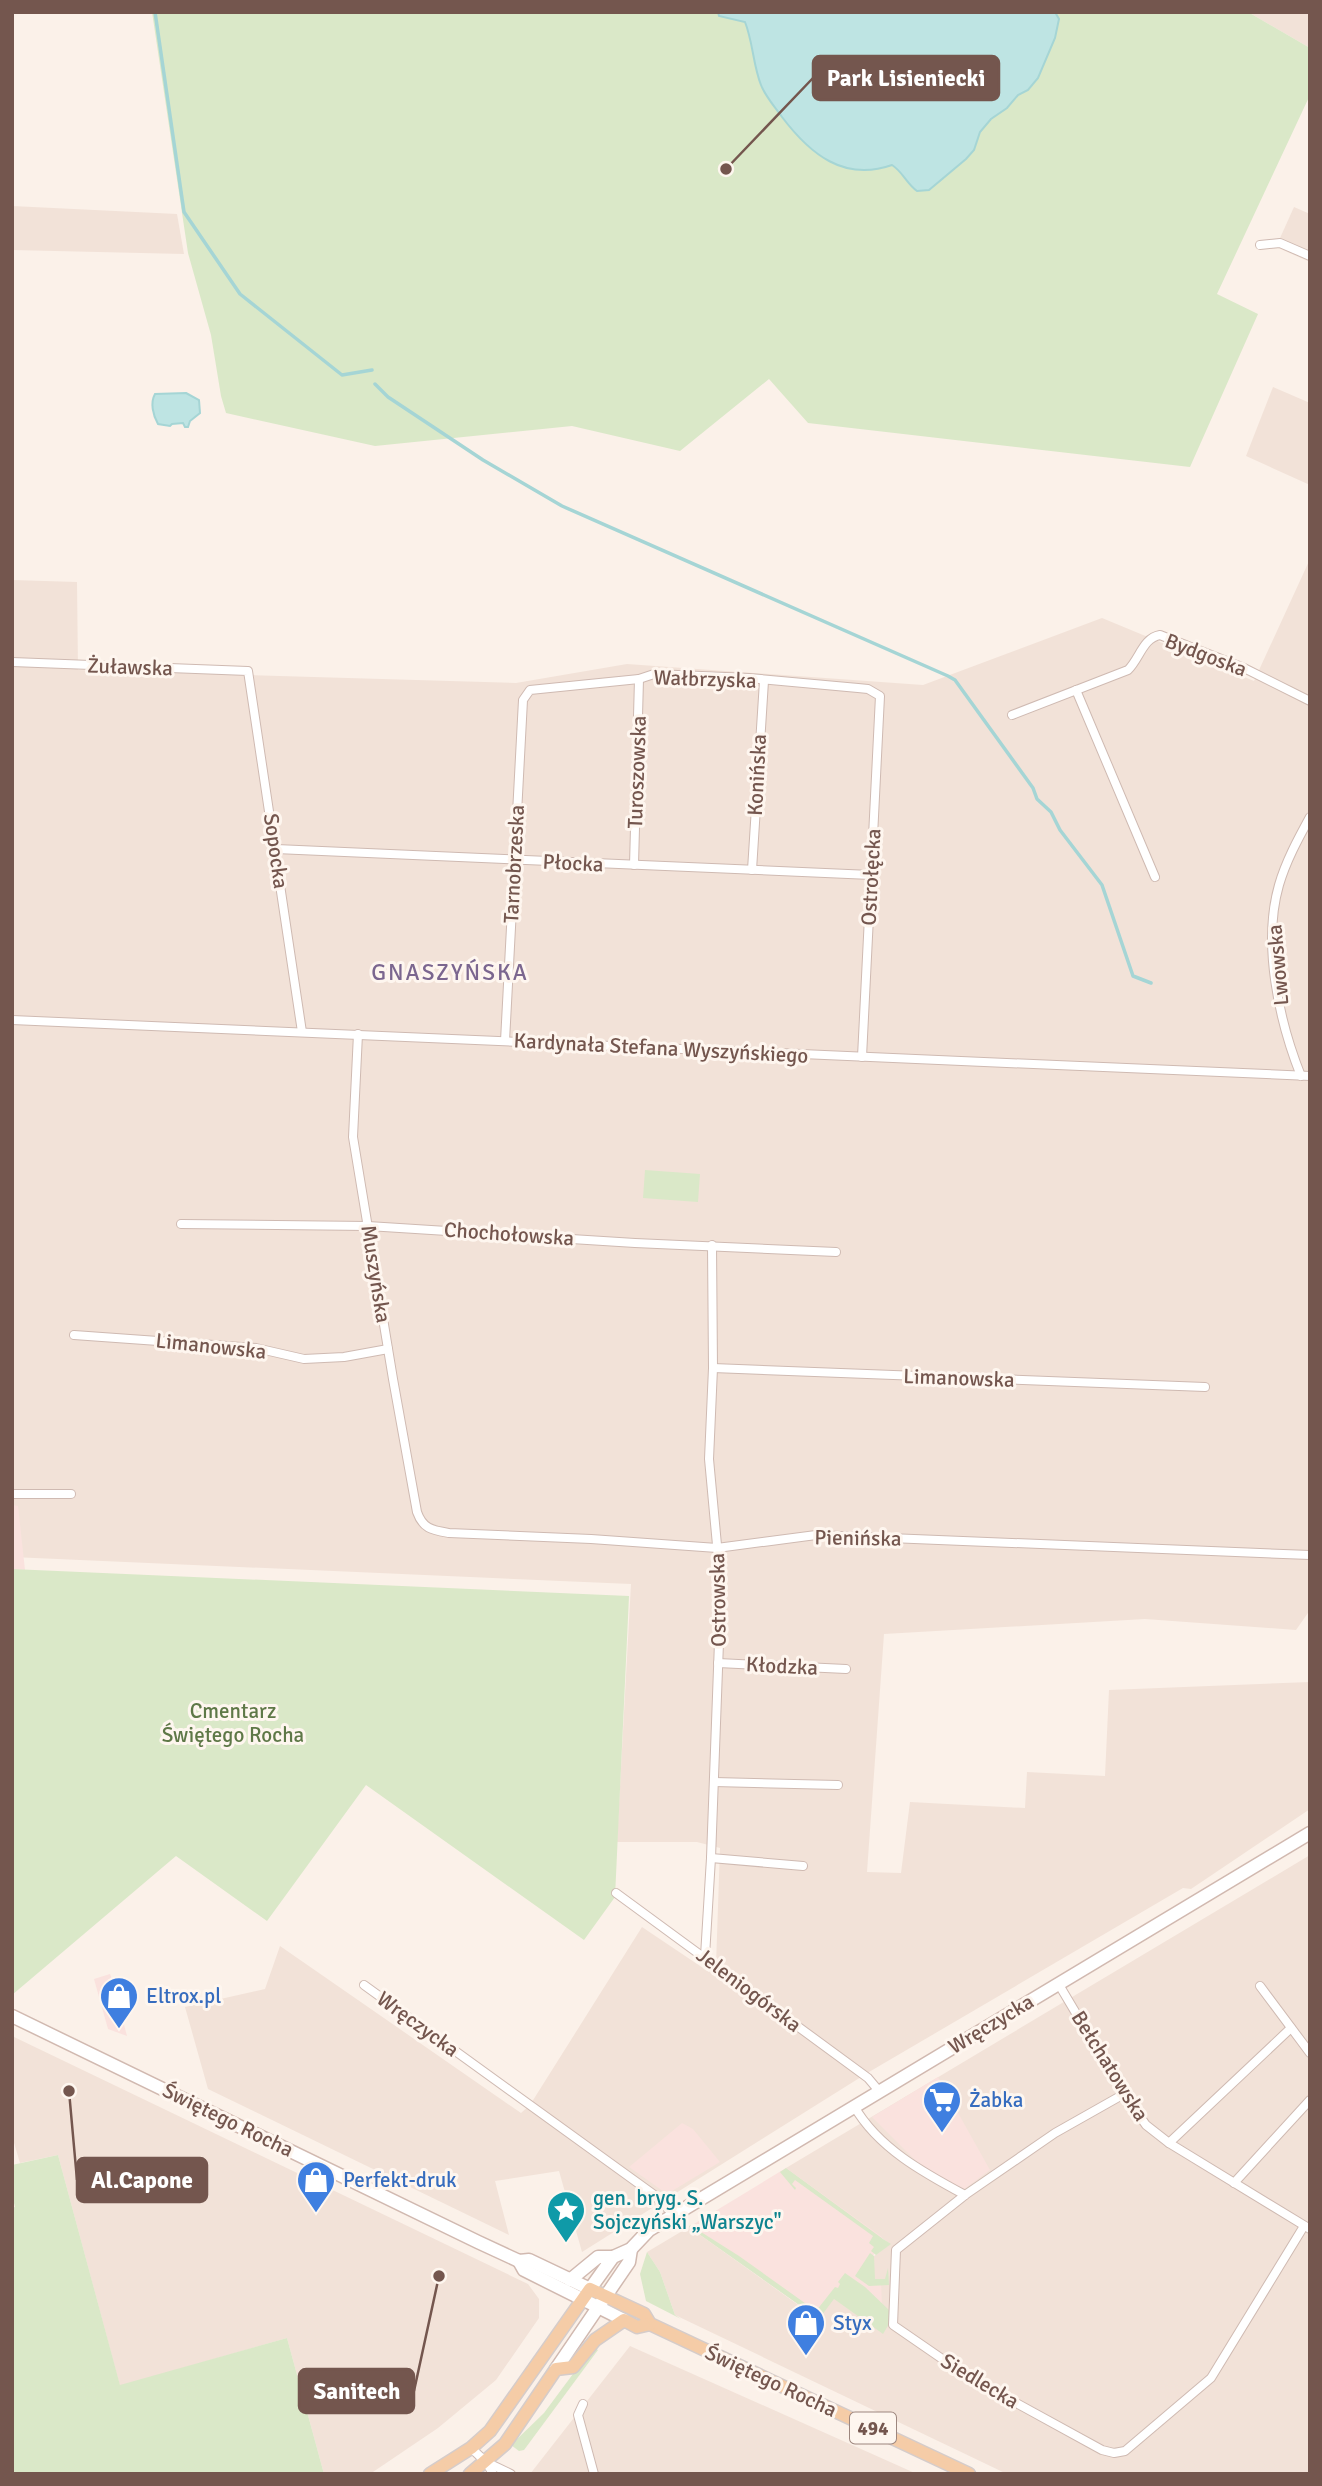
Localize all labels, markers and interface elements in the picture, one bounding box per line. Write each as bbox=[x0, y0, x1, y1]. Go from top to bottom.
callout: Park Lisieniecki bbox=[813, 56, 999, 100]
text: Park Lisieniecki bbox=[827, 64, 985, 93]
street label: Bydgoska bbox=[1161, 628, 1251, 682]
street label: Żuławska bbox=[87, 653, 173, 681]
street label: Wałbrzyska bbox=[653, 664, 757, 694]
street label: Turoszowska bbox=[622, 715, 652, 829]
street label: Konińska bbox=[742, 733, 772, 817]
street label: Tarnobrzeska bbox=[498, 804, 530, 924]
street label: Sopocka bbox=[258, 812, 294, 890]
street label: Ostrołęcka bbox=[855, 828, 887, 926]
street label: Płocka bbox=[542, 848, 604, 878]
street label: Lwowska bbox=[1262, 923, 1294, 1007]
district label: GNASZYŃSKA bbox=[371, 958, 529, 987]
street label: Kardynała Stefana Wyszyńskiego bbox=[513, 1027, 809, 1069]
street label: Chochołowska bbox=[443, 1216, 575, 1252]
street label: Muszyńska bbox=[355, 1223, 397, 1325]
street label: Limanowska bbox=[154, 1327, 268, 1365]
street label: Limanowska bbox=[903, 1363, 1015, 1393]
street label: Pienińska bbox=[814, 1524, 902, 1552]
street label: Ostrowska bbox=[704, 1553, 732, 1647]
street label: Kłodzka bbox=[745, 1651, 819, 1681]
park label: Cmentarz Świętego Rocha bbox=[162, 1698, 304, 1748]
street label: Jeleniogórska bbox=[691, 1942, 807, 2038]
shop icon: Eltrox.pl bbox=[98, 1975, 140, 2030]
place label: Eltrox.pl bbox=[146, 1983, 221, 2009]
street label: Wręczycka bbox=[372, 1985, 464, 2063]
street label: Wręczycka bbox=[943, 1988, 1039, 2060]
street label: Bełchatowska bbox=[1066, 2006, 1154, 2126]
street label: Świętego Rocha bbox=[158, 2077, 298, 2163]
supermarket icon: Żabka bbox=[921, 2079, 963, 2134]
place label: Żabka bbox=[969, 2087, 1023, 2113]
callout: Al.Capone bbox=[77, 2158, 207, 2202]
shop icon: Perfekt-druk bbox=[295, 2159, 337, 2214]
text: Al.Capone bbox=[91, 2166, 193, 2195]
place label: Perfekt-druk bbox=[343, 2167, 457, 2193]
place label: gen. bryg. S. Sojczyński „Warszyc" bbox=[593, 2185, 782, 2235]
place icon: gen. bryg. S. Sojczyński „Warszyc" bbox=[545, 2189, 587, 2244]
shop icon: Styx bbox=[785, 2302, 827, 2357]
place label: Styx bbox=[833, 2310, 872, 2336]
street label: Świętego Rocha bbox=[701, 2339, 841, 2423]
street label: Siedlecka bbox=[936, 2348, 1024, 2414]
callout: Sanitech bbox=[299, 2369, 414, 2413]
text: Sanitech bbox=[313, 2377, 401, 2406]
road number: 494 bbox=[850, 2412, 896, 2444]

